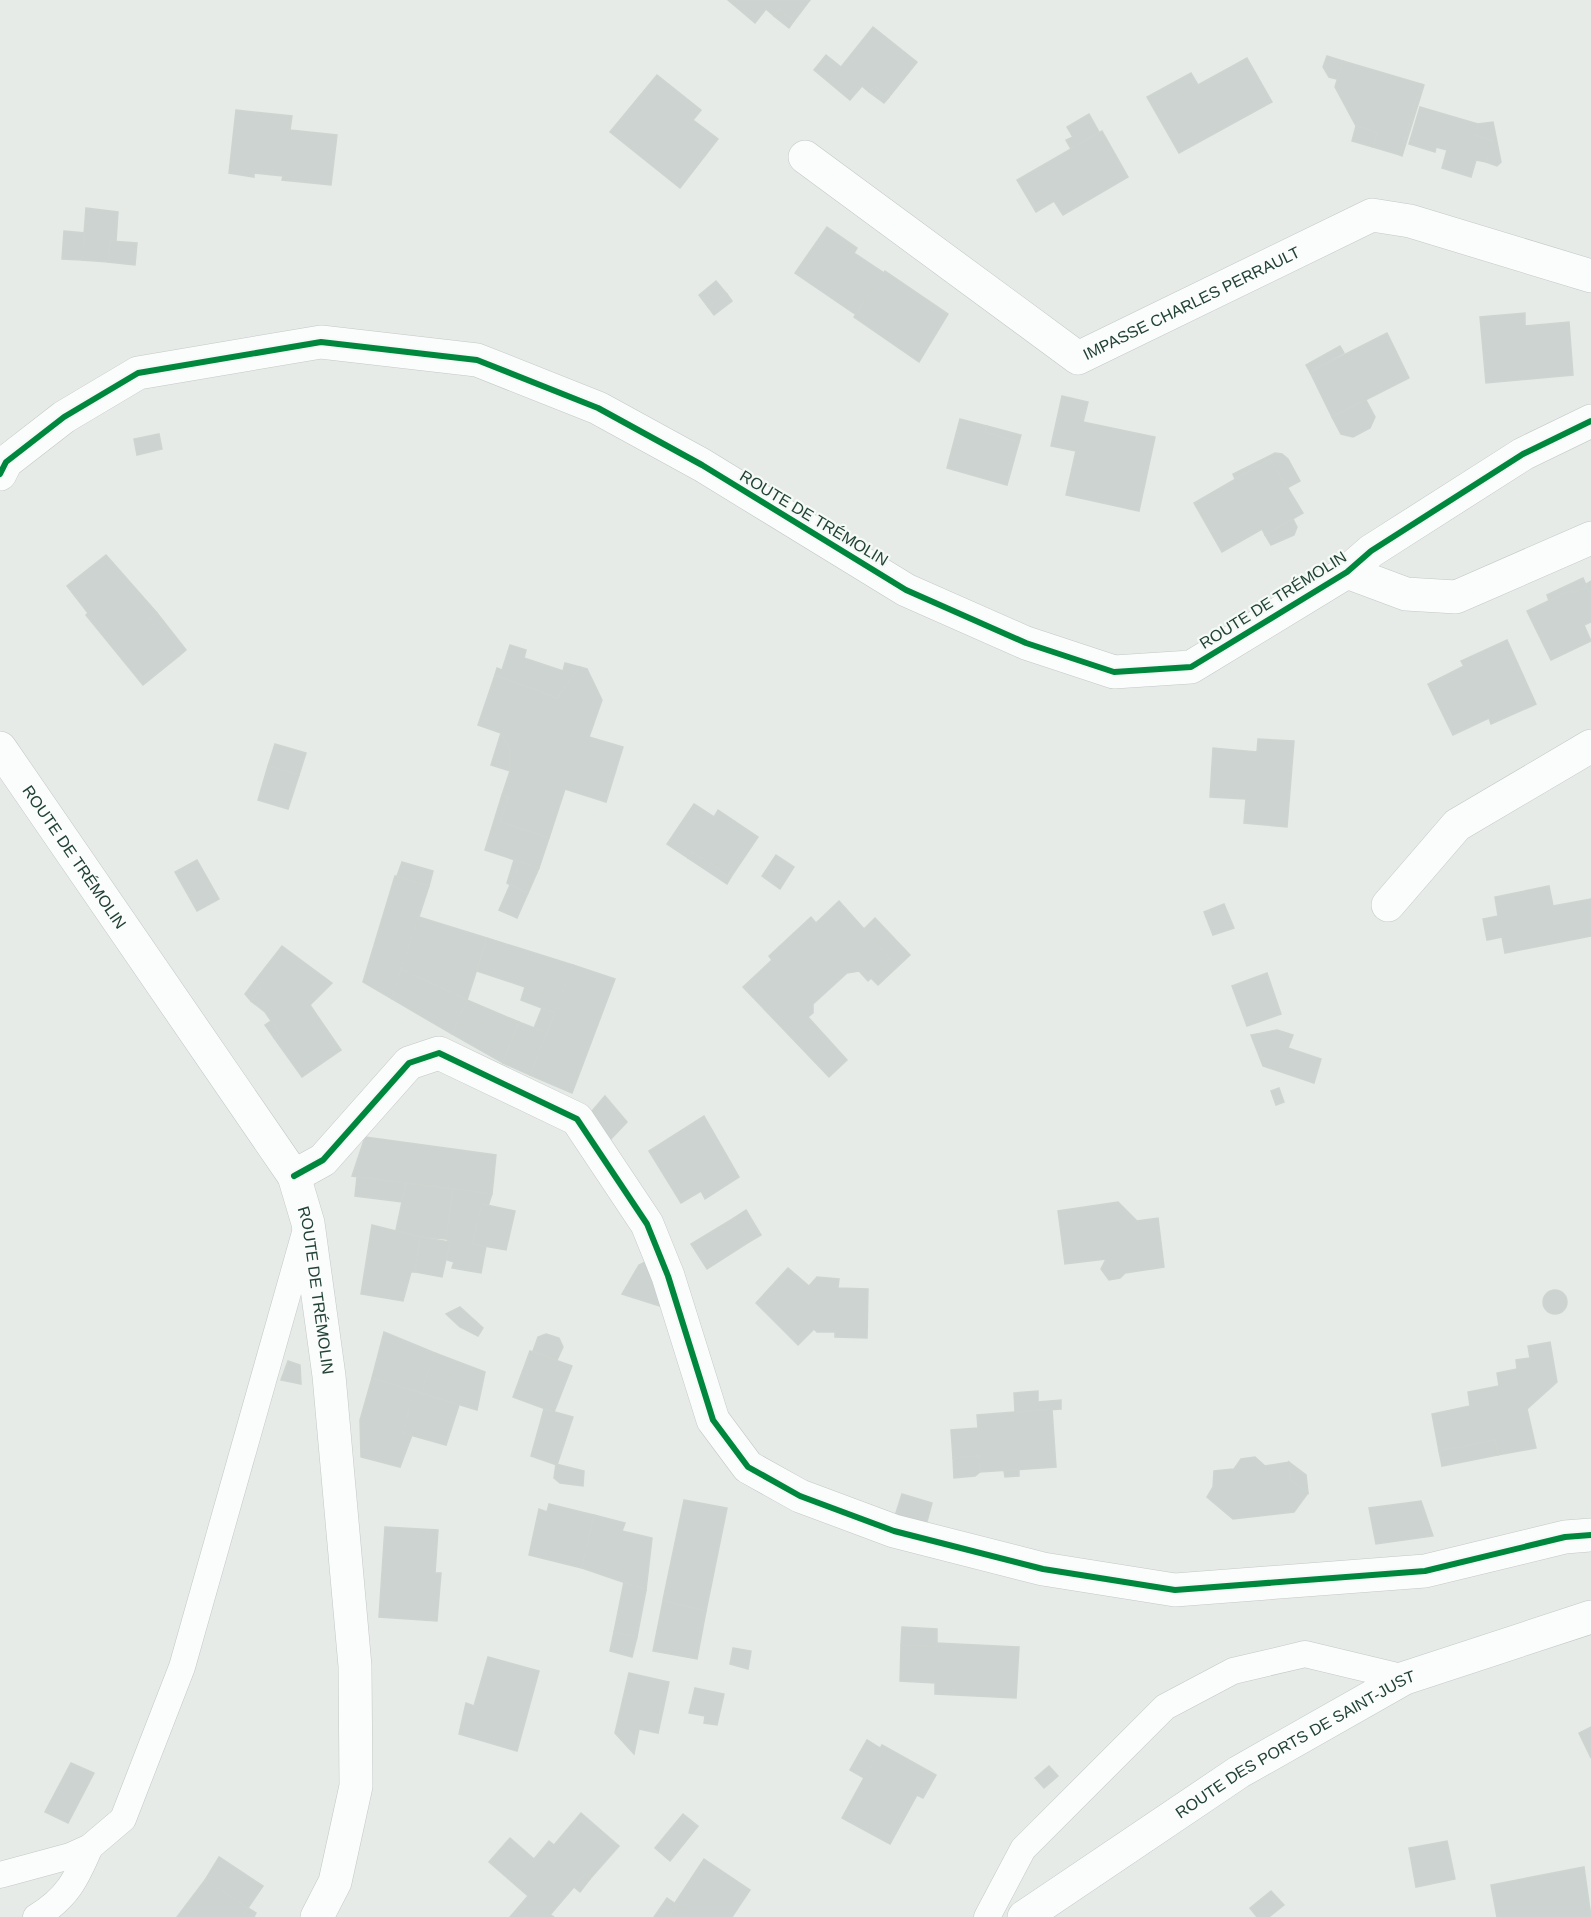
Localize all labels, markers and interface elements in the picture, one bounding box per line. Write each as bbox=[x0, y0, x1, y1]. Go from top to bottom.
street label: IMPASSE CHARLES PERRAULT bbox=[1080, 243, 1303, 363]
street label: ROUTE DE TRÉMOLIN bbox=[737, 466, 892, 569]
street label: ROUTE DE TRÉMOLIN bbox=[1196, 547, 1349, 652]
street label: ROUTE DE TRÉMOLIN bbox=[20, 782, 130, 932]
street label: ROUTE DE TRÉMOLIN bbox=[295, 1204, 337, 1375]
street label: ROUTE DES PORTS DE SAINT-JUST bbox=[1172, 1667, 1417, 1821]

